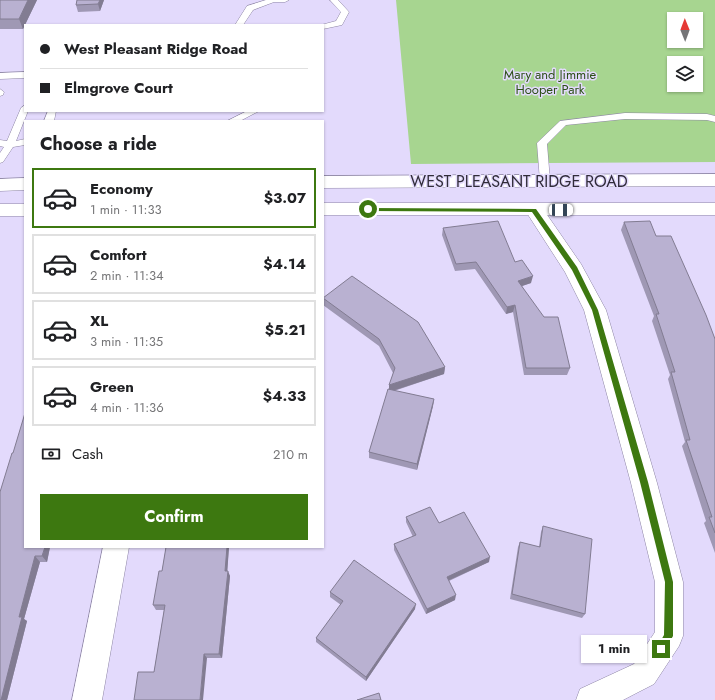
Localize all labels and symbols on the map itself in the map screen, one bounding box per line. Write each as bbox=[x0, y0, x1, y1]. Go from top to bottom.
north arrow bbox=[667, 12, 703, 48]
park label: Mary and Jimmie Hooper Park bbox=[504, 65, 597, 99]
street label: WEST PLEASANT RIDGE ROAD bbox=[410, 170, 628, 193]
route start bbox=[359, 200, 377, 218]
car bbox=[549, 204, 573, 216]
callout: 1 min bbox=[581, 635, 647, 663]
route end bbox=[652, 640, 670, 658]

